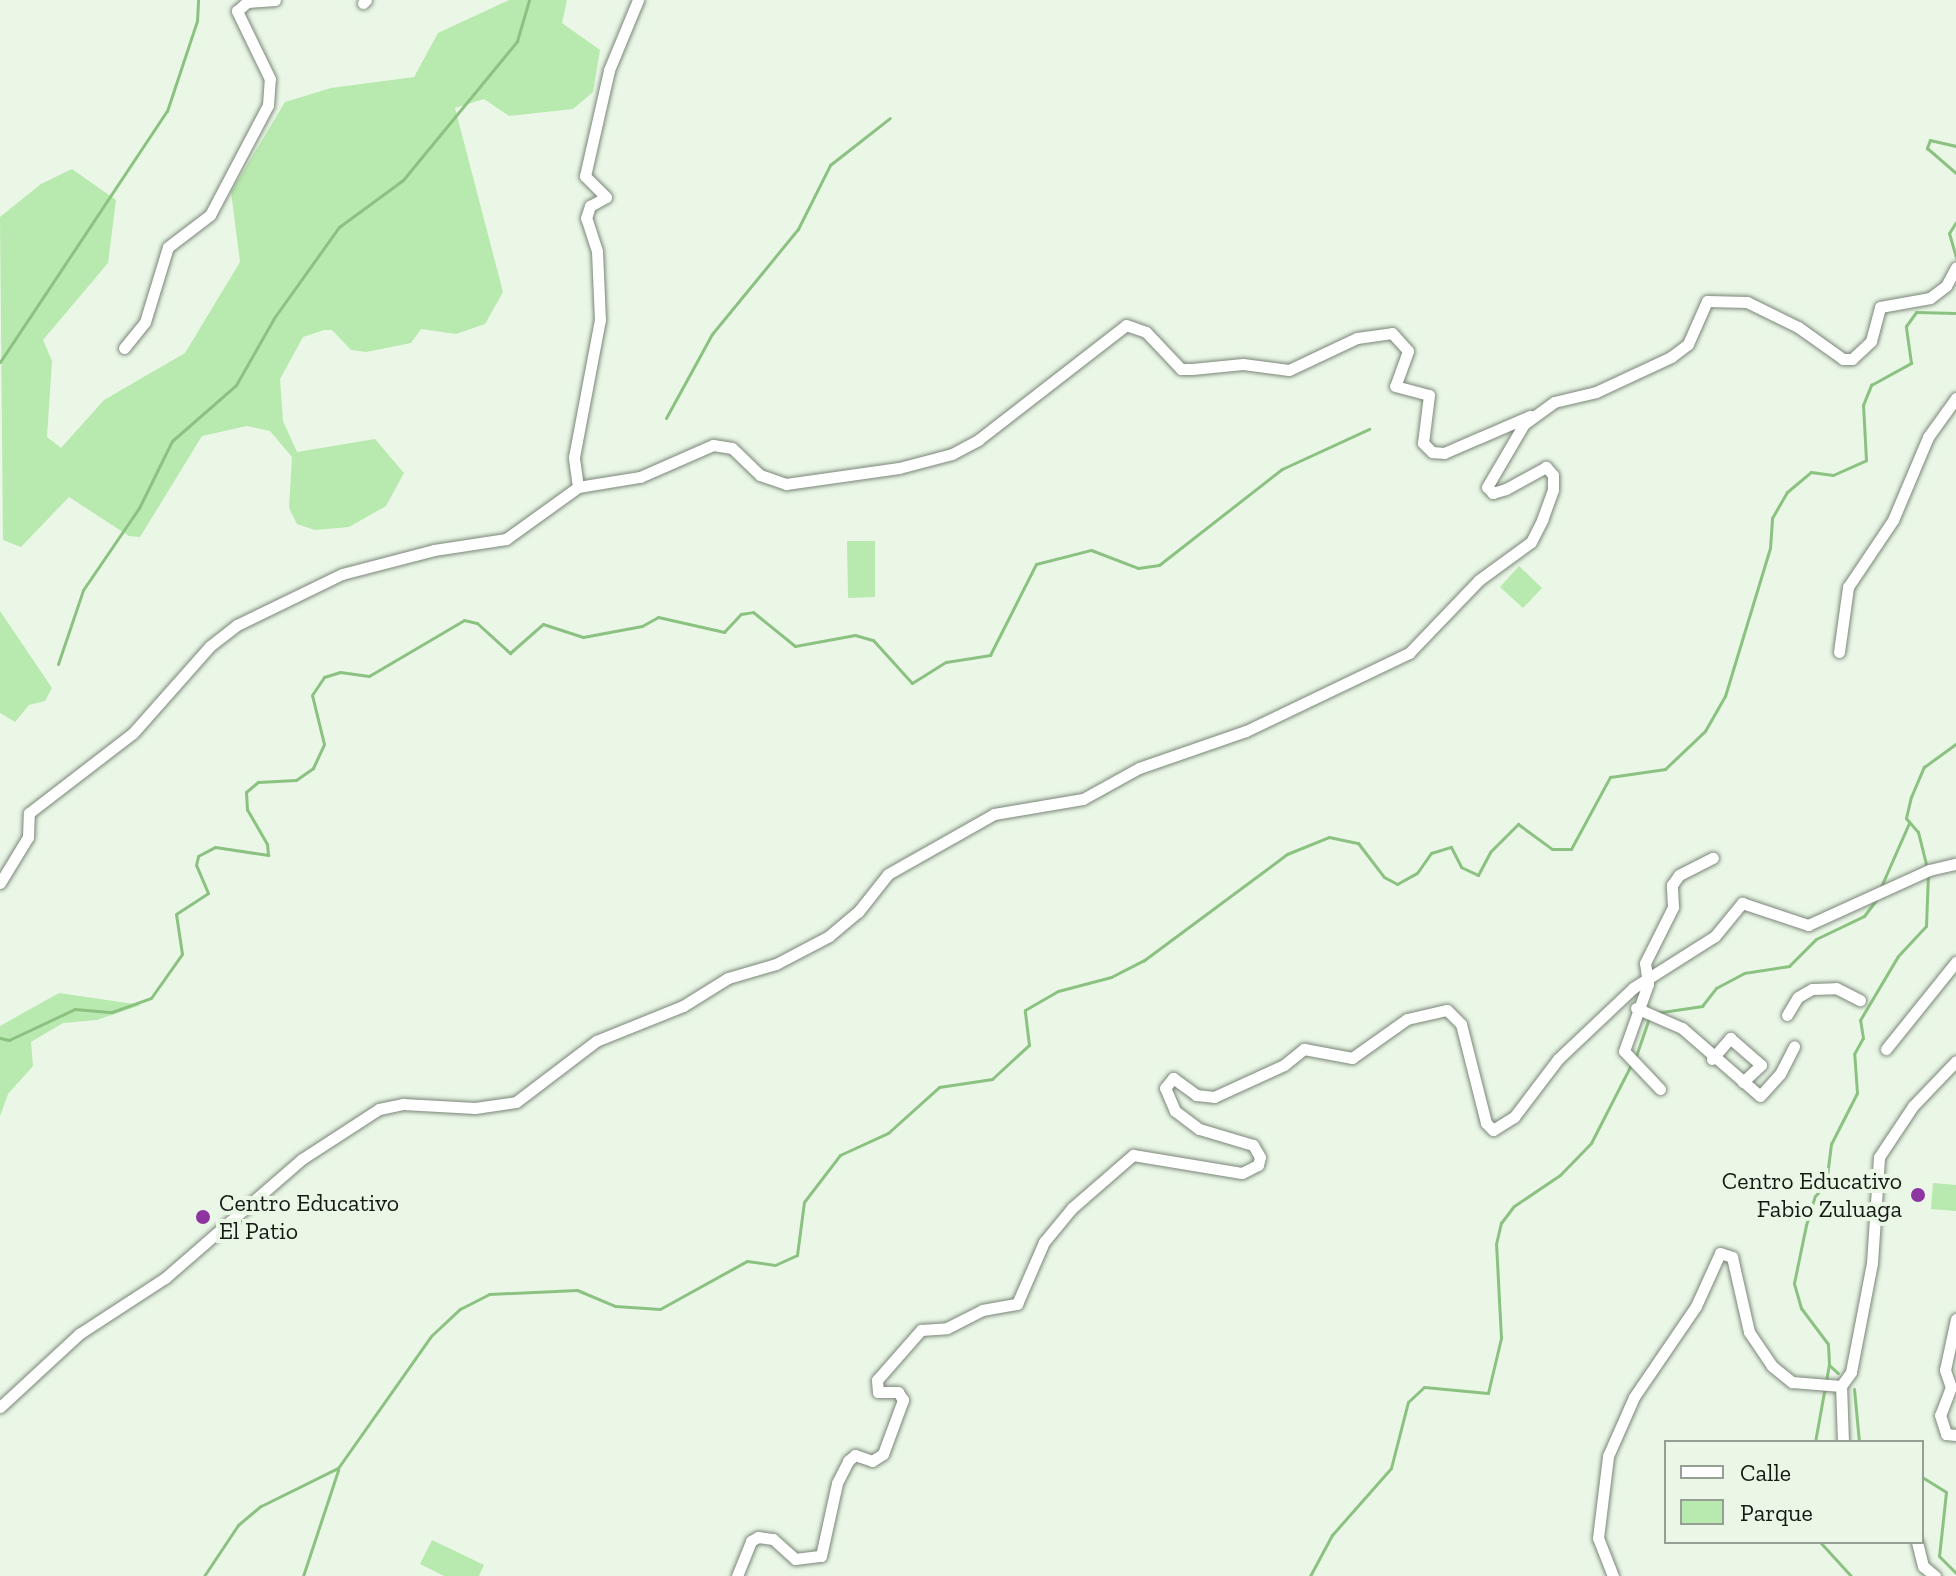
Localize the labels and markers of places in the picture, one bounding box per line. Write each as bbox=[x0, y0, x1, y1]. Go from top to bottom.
place label: Centro Educativo Fabio Zuluaga bbox=[1722, 1167, 1902, 1223]
marker: Centro Educativo Fabio Zuluaga bbox=[1909, 1186, 1927, 1204]
place label: Centro Educativo El Patio bbox=[219, 1189, 399, 1245]
marker: Centro Educativo El Patio bbox=[194, 1208, 212, 1226]

